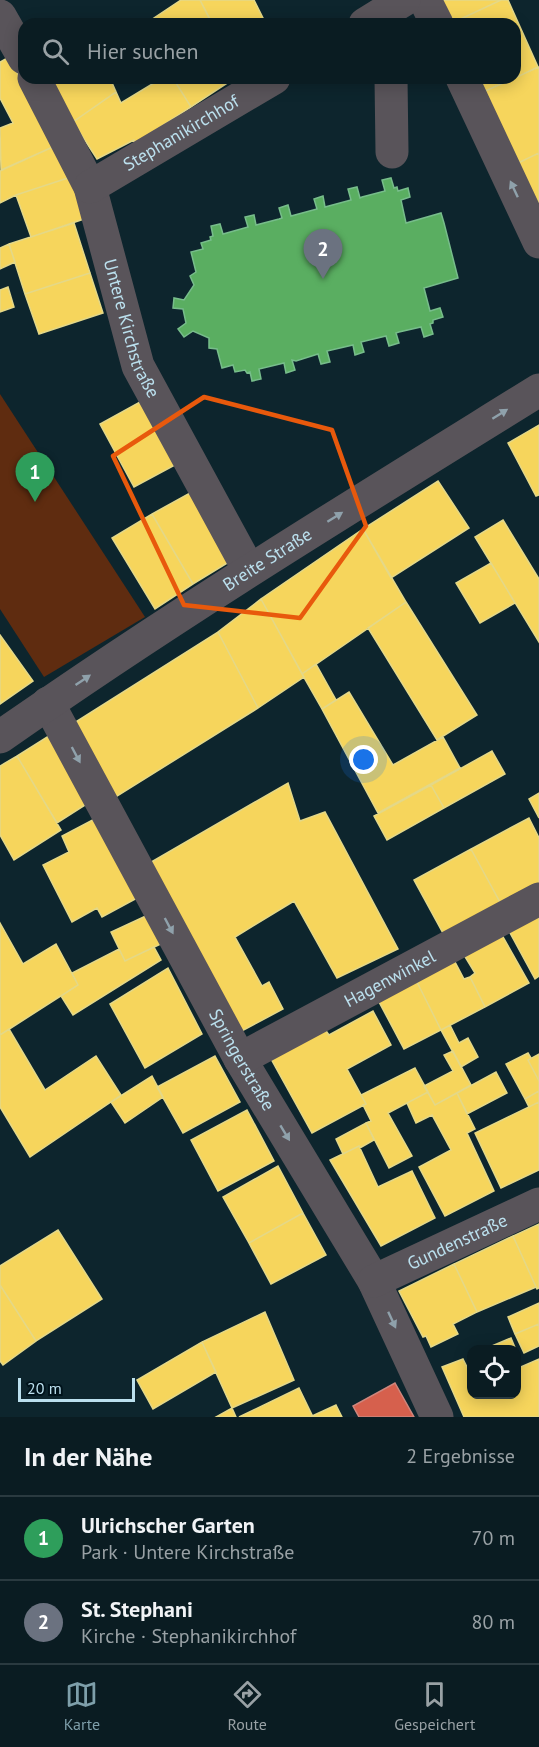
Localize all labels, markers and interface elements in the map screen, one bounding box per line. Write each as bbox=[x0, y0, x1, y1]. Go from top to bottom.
search box bbox=[18, 18, 521, 84]
icon: search bbox=[39, 35, 72, 68]
text: Hier suchen bbox=[87, 37, 199, 65]
street label: Stephanikirchhof bbox=[119, 89, 244, 176]
one-way arrow bbox=[510, 180, 519, 197]
pin: 2 bbox=[304, 230, 342, 279]
street label: Untere Kirchstraße bbox=[99, 256, 165, 402]
one-way arrow bbox=[492, 408, 508, 419]
pin: 1 bbox=[15, 452, 54, 502]
one-way arrow bbox=[326, 511, 343, 522]
street label: Breite Straße bbox=[218, 522, 316, 596]
one-way arrow bbox=[74, 674, 90, 686]
your location bbox=[349, 745, 378, 774]
one-way arrow bbox=[71, 746, 81, 763]
one-way arrow bbox=[164, 918, 174, 935]
street label: Hagenwinkel bbox=[340, 944, 440, 1012]
street label: Springerstraße bbox=[204, 1005, 280, 1115]
one-way arrow bbox=[279, 1125, 290, 1141]
street label: Gundenstraße bbox=[403, 1208, 511, 1275]
one-way arrow bbox=[388, 1311, 398, 1329]
map controls bbox=[467, 1345, 521, 1399]
button: locate bbox=[467, 1345, 521, 1399]
scale bar bbox=[18, 1375, 135, 1402]
text: 20 m bbox=[27, 1378, 62, 1398]
text: In der Nähe bbox=[24, 1440, 152, 1473]
text: 2 Ergebnisse bbox=[406, 1443, 515, 1469]
text: Ulrichscher Garten bbox=[81, 1511, 255, 1539]
text: 1 bbox=[38, 1525, 49, 1551]
text: 70 m bbox=[472, 1525, 515, 1551]
text: Park · Untere Kirchstraße bbox=[81, 1539, 294, 1565]
text: St. Stephani bbox=[81, 1595, 193, 1623]
text: 2 bbox=[38, 1609, 49, 1635]
text: 80 m bbox=[472, 1609, 515, 1635]
text: Kirche · Stephanikirchhof bbox=[81, 1623, 296, 1649]
tab: Karte bbox=[64, 1678, 100, 1734]
tab: Route bbox=[228, 1678, 267, 1734]
tab: Gespeichert bbox=[394, 1678, 475, 1734]

